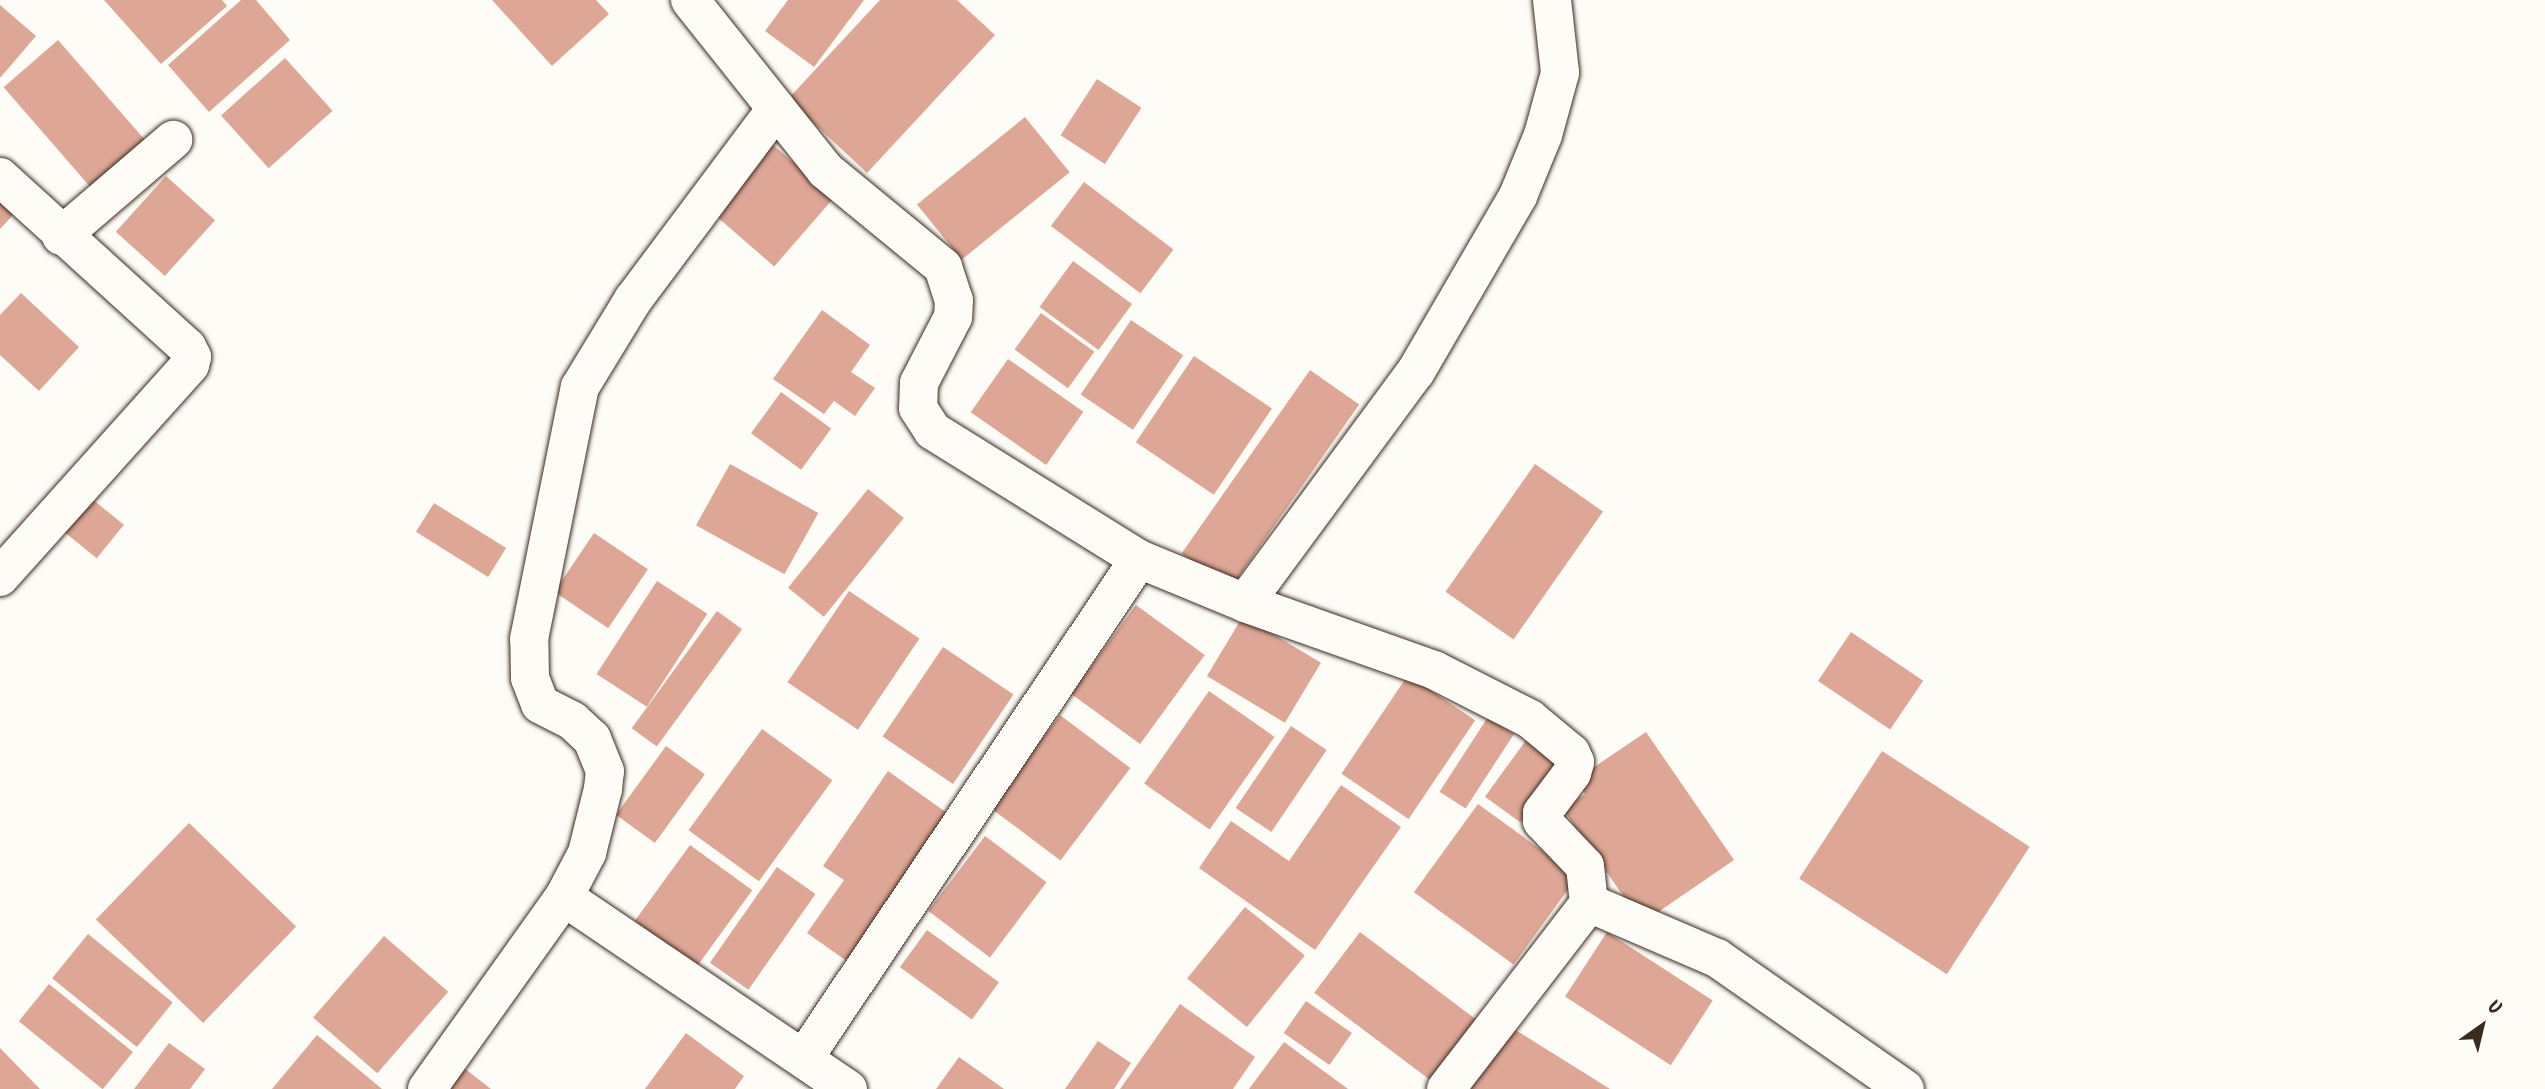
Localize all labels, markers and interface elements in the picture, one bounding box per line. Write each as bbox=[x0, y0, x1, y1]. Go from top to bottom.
north arrow bbox=[2447, 991, 2517, 1061]
text: U bbox=[2481, 993, 2507, 1024]

